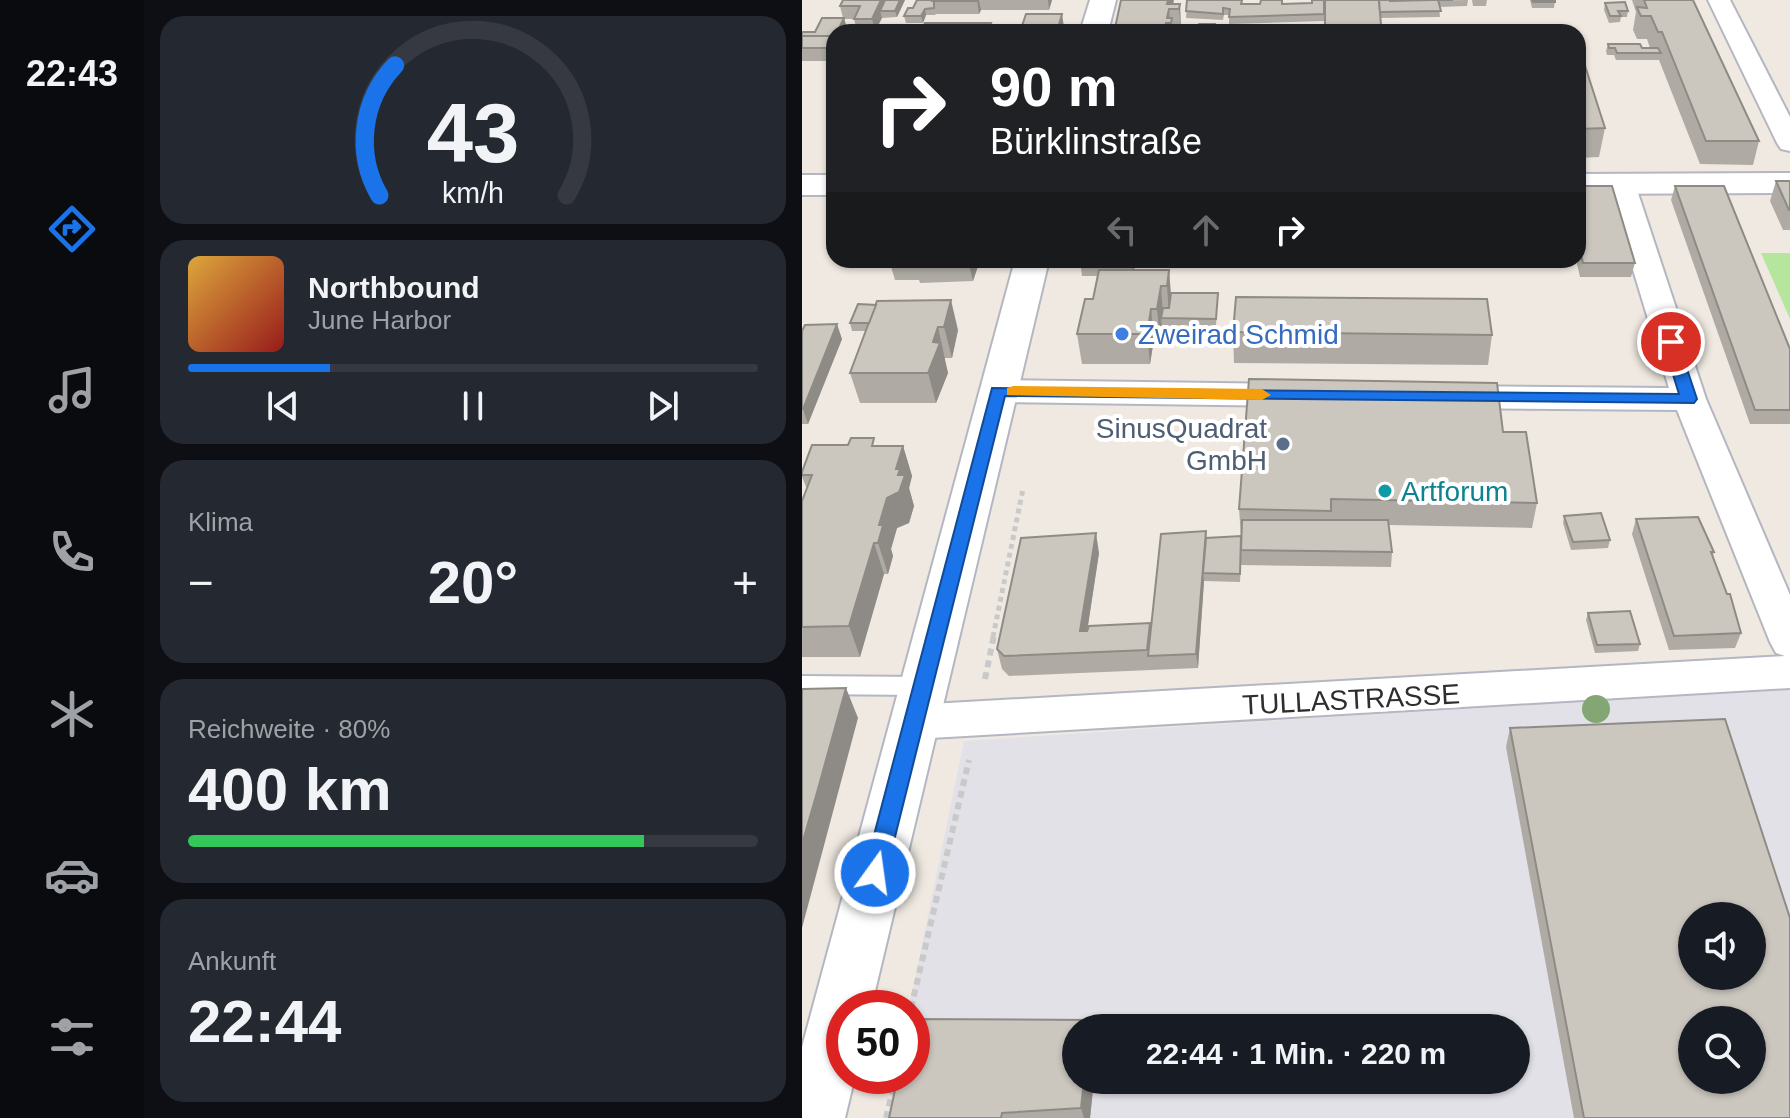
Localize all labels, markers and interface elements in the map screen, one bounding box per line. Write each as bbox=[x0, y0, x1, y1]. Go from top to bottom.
text: 22:43 bbox=[26, 53, 118, 94]
text: 90 m bbox=[990, 55, 1118, 118]
icon: right bbox=[858, 56, 962, 160]
text: 43 bbox=[427, 87, 519, 180]
text: Bürklinstraße bbox=[990, 121, 1202, 162]
text: km/h bbox=[442, 177, 504, 209]
icon: directions bbox=[44, 201, 100, 257]
icon: left bbox=[1100, 208, 1144, 252]
icon: ahead bbox=[1184, 208, 1228, 252]
icon: right bbox=[1268, 208, 1312, 252]
text: Northbound bbox=[308, 271, 480, 304]
text: June Harbor bbox=[308, 305, 451, 335]
pin bbox=[1637, 308, 1705, 376]
place label: Zweirad Schmid bbox=[1138, 319, 1339, 350]
icon: arrive bbox=[1649, 320, 1693, 364]
marker: Zweirad Schmid bbox=[1113, 325, 1131, 343]
icon: music bbox=[44, 362, 100, 418]
icon: previous bbox=[261, 384, 305, 428]
icon: pause bbox=[451, 384, 495, 428]
icon: next bbox=[641, 384, 685, 428]
place label: SinusQuadrat GmbH bbox=[1096, 413, 1267, 476]
marker: SinusQuadrat GmbH bbox=[1274, 435, 1292, 453]
place label: Artforum bbox=[1401, 476, 1508, 507]
marker: Artforum bbox=[1376, 482, 1394, 500]
text: Klima bbox=[188, 507, 253, 537]
icon: phone bbox=[44, 524, 100, 580]
text: 20° bbox=[428, 549, 518, 616]
text: − bbox=[188, 558, 214, 607]
text: + bbox=[732, 558, 758, 607]
street label: TULLASTRASSE bbox=[1241, 678, 1461, 721]
icon: climate bbox=[44, 686, 100, 742]
text: Reichweite · 80% bbox=[188, 714, 390, 744]
text: 400 km bbox=[188, 756, 392, 823]
position arrow bbox=[833, 831, 917, 915]
icon: car bbox=[44, 847, 100, 903]
map controls bbox=[1678, 902, 1766, 1094]
button: sound bbox=[1678, 902, 1766, 990]
text: Ankunft bbox=[188, 946, 276, 976]
text: 22:44 bbox=[188, 988, 341, 1055]
speed limit sign: 50 bbox=[826, 990, 930, 1094]
button: search bbox=[1678, 1006, 1766, 1094]
icon: filters bbox=[44, 1009, 100, 1065]
text: 22:44 · 1 Min. · 220 m bbox=[1146, 1037, 1446, 1070]

